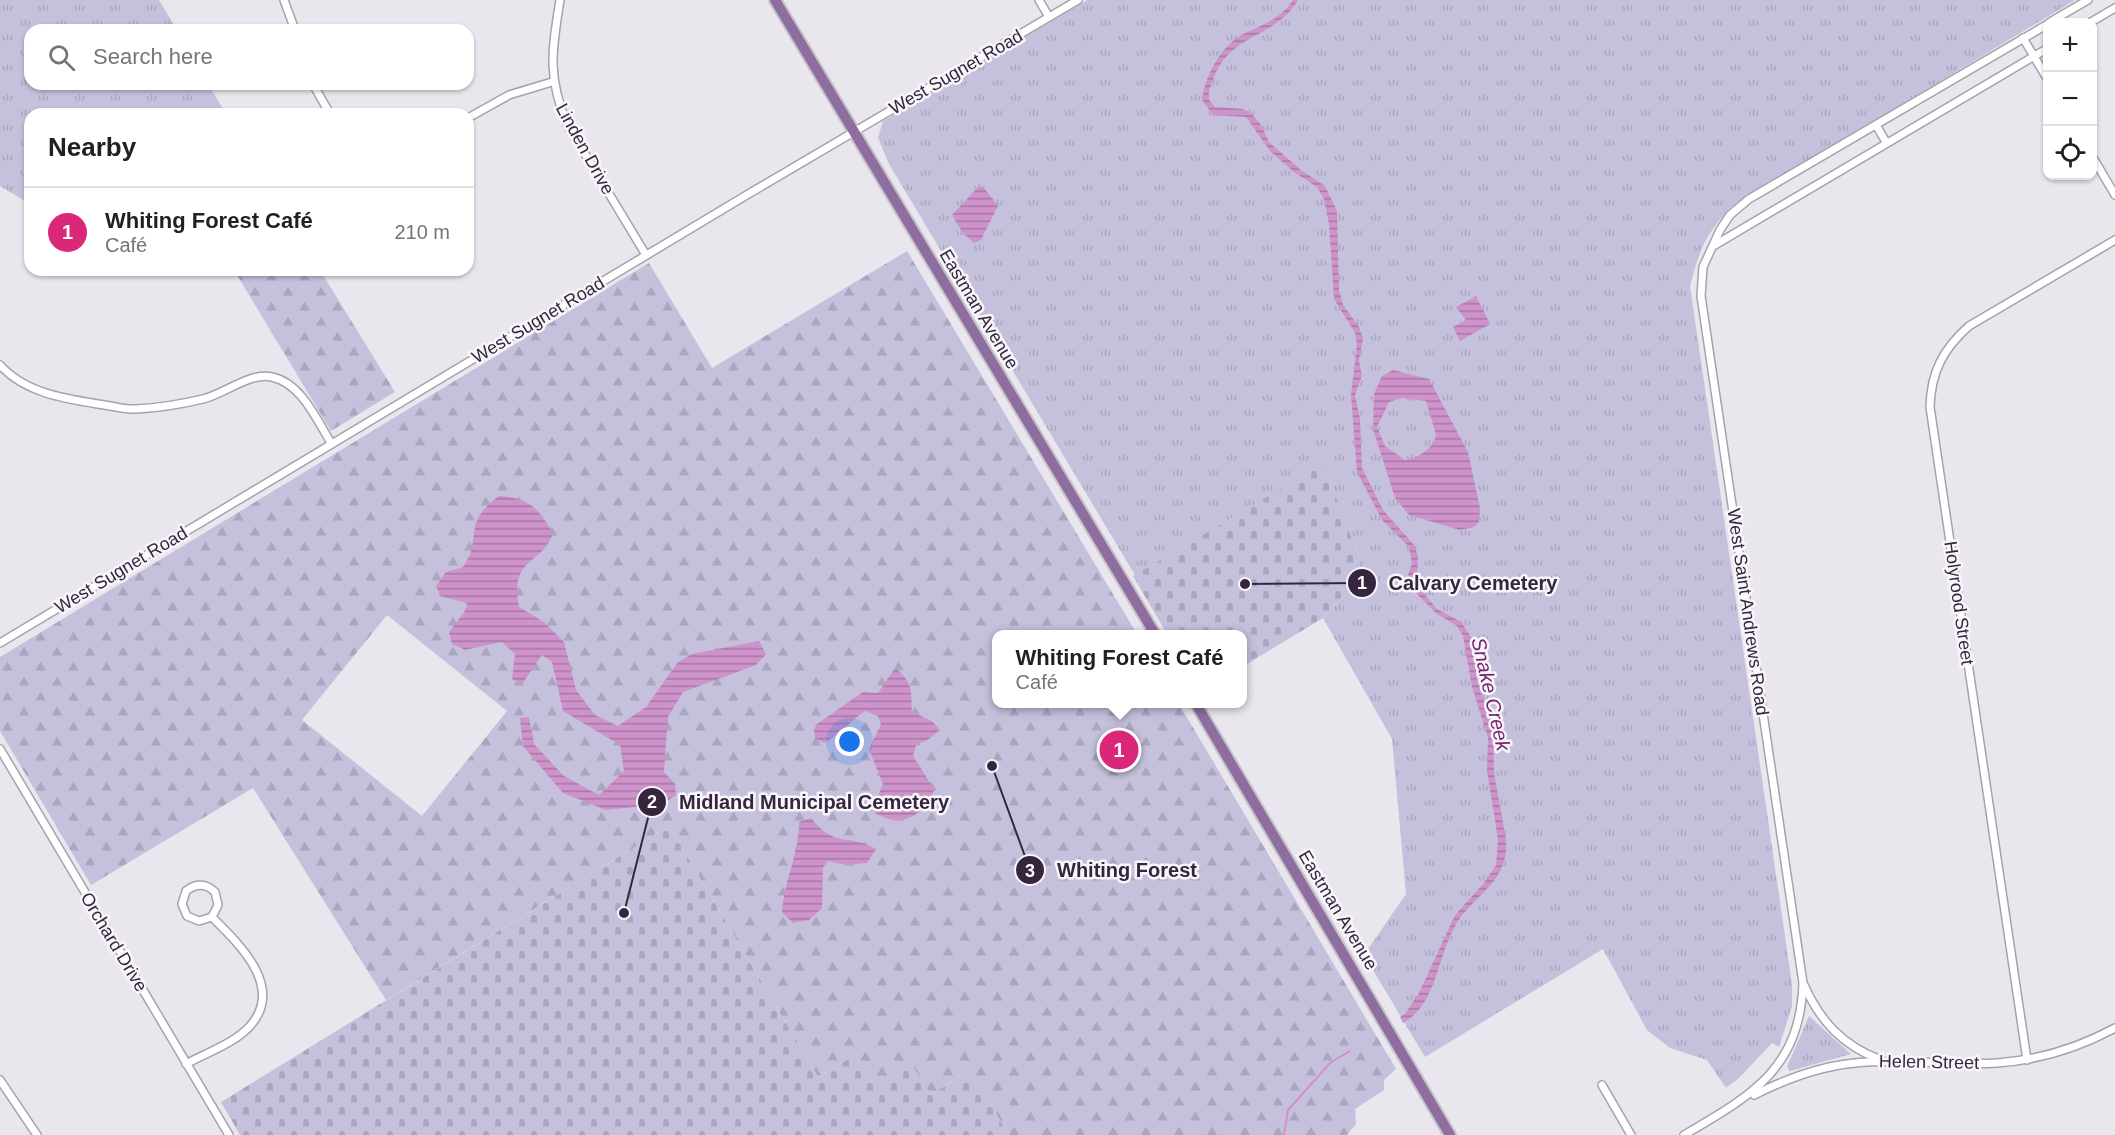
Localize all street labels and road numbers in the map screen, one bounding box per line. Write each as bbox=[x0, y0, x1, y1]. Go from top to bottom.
street label: West Sugnet Road bbox=[886, 26, 1026, 118]
street label: Linden Drive bbox=[552, 100, 618, 198]
street label: Eastman Avenue bbox=[935, 246, 1023, 372]
street label: West Sugnet Road bbox=[468, 273, 608, 367]
street label: West Saint Andrews Road bbox=[1724, 507, 1772, 717]
street label: West Sugnet Road bbox=[51, 523, 191, 617]
street label: Holyrood Street bbox=[1940, 540, 1978, 666]
street label: Eastman Avenue bbox=[1294, 847, 1382, 973]
street label: Orchard Drive bbox=[77, 889, 151, 995]
street label: Helen Street bbox=[1879, 1051, 1979, 1073]

